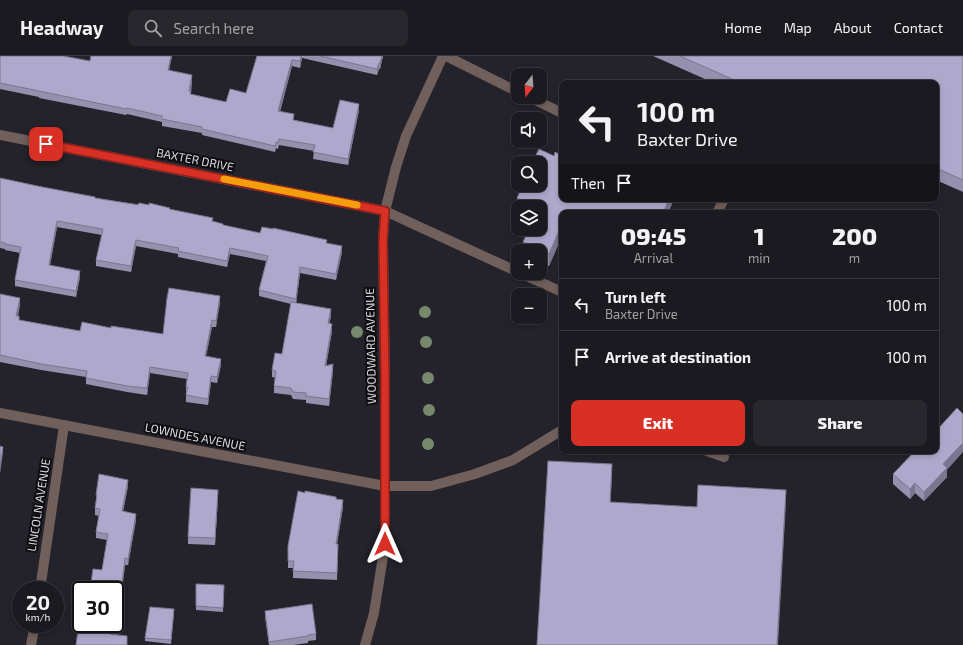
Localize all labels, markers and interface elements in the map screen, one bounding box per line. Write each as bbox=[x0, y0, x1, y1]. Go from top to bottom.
search box bbox=[128, 10, 408, 46]
text: Headway bbox=[20, 16, 104, 39]
icon: search bbox=[142, 17, 164, 39]
text: Search here bbox=[174, 19, 254, 37]
text: Home bbox=[725, 19, 762, 36]
text: Map bbox=[784, 19, 812, 36]
text: About bbox=[834, 19, 872, 36]
text: Contact bbox=[894, 19, 943, 36]
north arrow bbox=[511, 68, 547, 104]
map controls bbox=[511, 68, 547, 324]
text: 100 m bbox=[637, 94, 715, 128]
icon: left bbox=[571, 96, 623, 148]
button: sound bbox=[511, 112, 547, 148]
pin bbox=[29, 127, 63, 161]
text: Baxter Drive bbox=[637, 128, 738, 150]
icon: arrive bbox=[35, 133, 57, 155]
street label: BAXTER DRIVE bbox=[155, 145, 235, 173]
button: search bbox=[511, 156, 547, 192]
icon: arrive bbox=[613, 172, 635, 194]
text: Then bbox=[571, 174, 605, 192]
button: layers bbox=[511, 200, 547, 236]
text: 09:45 bbox=[621, 221, 686, 250]
text: 1 bbox=[754, 221, 764, 250]
text: 200 bbox=[832, 221, 877, 250]
button: + bbox=[511, 244, 547, 280]
text: Arrival bbox=[634, 250, 673, 266]
text: min bbox=[748, 250, 770, 266]
text: m bbox=[849, 250, 860, 266]
street label: WOODWARD AVENUE bbox=[362, 288, 378, 404]
button: − bbox=[511, 288, 547, 324]
text: Turn left bbox=[605, 288, 666, 306]
icon: left bbox=[571, 294, 593, 316]
text: 100 m bbox=[886, 296, 927, 314]
text: Baxter Drive bbox=[605, 306, 678, 322]
icon: arrive bbox=[571, 346, 593, 368]
text: Arrive at destination bbox=[605, 348, 751, 366]
text: 100 m bbox=[886, 348, 927, 366]
button: Exit bbox=[571, 400, 745, 446]
button: Share bbox=[753, 400, 927, 446]
street label: LOWNDES AVENUE bbox=[144, 419, 247, 453]
street label: LINCOLN AVENUE bbox=[24, 457, 52, 552]
position arrow bbox=[364, 523, 406, 565]
speed limit sign: 30 bbox=[72, 581, 124, 633]
text: 20 bbox=[26, 590, 50, 614]
text: km/h bbox=[26, 611, 50, 623]

